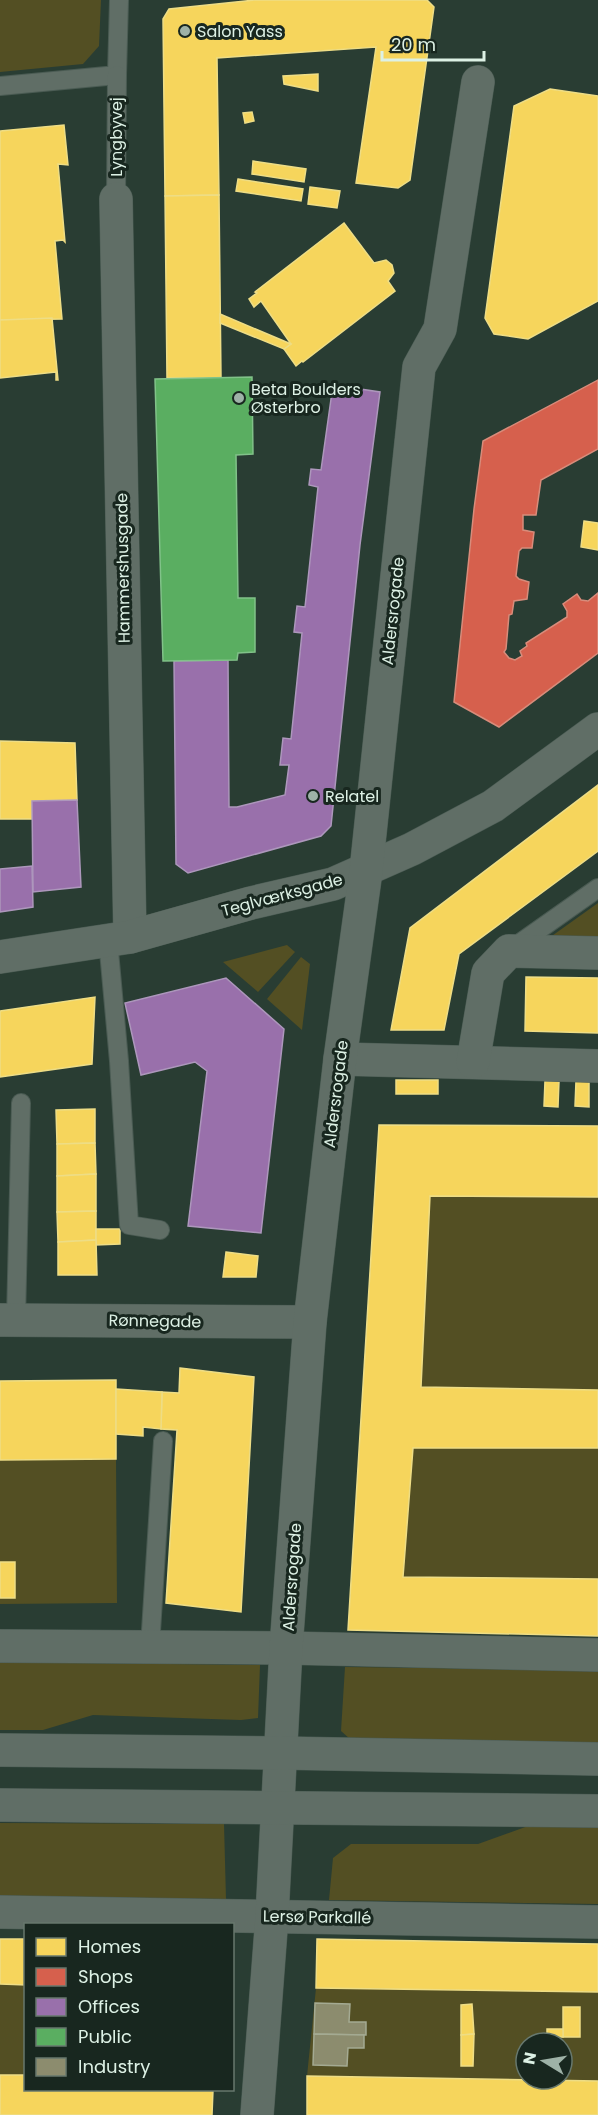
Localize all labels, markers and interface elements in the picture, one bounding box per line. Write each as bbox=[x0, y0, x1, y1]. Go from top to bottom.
place label: Salon Yass bbox=[197, 20, 283, 43]
marker: Salon Yass bbox=[178, 24, 192, 38]
scale bar bbox=[382, 24, 484, 62]
text: 20 m bbox=[391, 32, 436, 57]
street label: Lyngbyvej bbox=[105, 97, 128, 177]
place label: Beta Boulders Østerbro bbox=[251, 378, 361, 419]
marker: Beta Boulders Østerbro bbox=[232, 391, 246, 405]
street label: Hammershusgade bbox=[110, 493, 136, 643]
street label: Aldersrogade bbox=[376, 556, 410, 666]
place label: Relatel bbox=[325, 785, 379, 808]
marker: Relatel bbox=[306, 789, 320, 803]
street label: Teglværksgade bbox=[219, 868, 345, 922]
street label: Aldersrogade bbox=[318, 1039, 354, 1149]
street label: Rønnegade bbox=[108, 1309, 202, 1333]
street label: Aldersrogade bbox=[277, 1522, 307, 1632]
street label: Lersø Parkallé bbox=[263, 1905, 372, 1929]
legend bbox=[24, 1923, 234, 2091]
text: Homes bbox=[78, 1934, 141, 1959]
text: Shops bbox=[78, 1964, 133, 1989]
text: Offices bbox=[78, 1994, 140, 2019]
text: Public bbox=[78, 2024, 132, 2049]
north arrow bbox=[514, 2031, 574, 2091]
text: N bbox=[517, 2050, 542, 2066]
text: Industry bbox=[78, 2054, 150, 2079]

